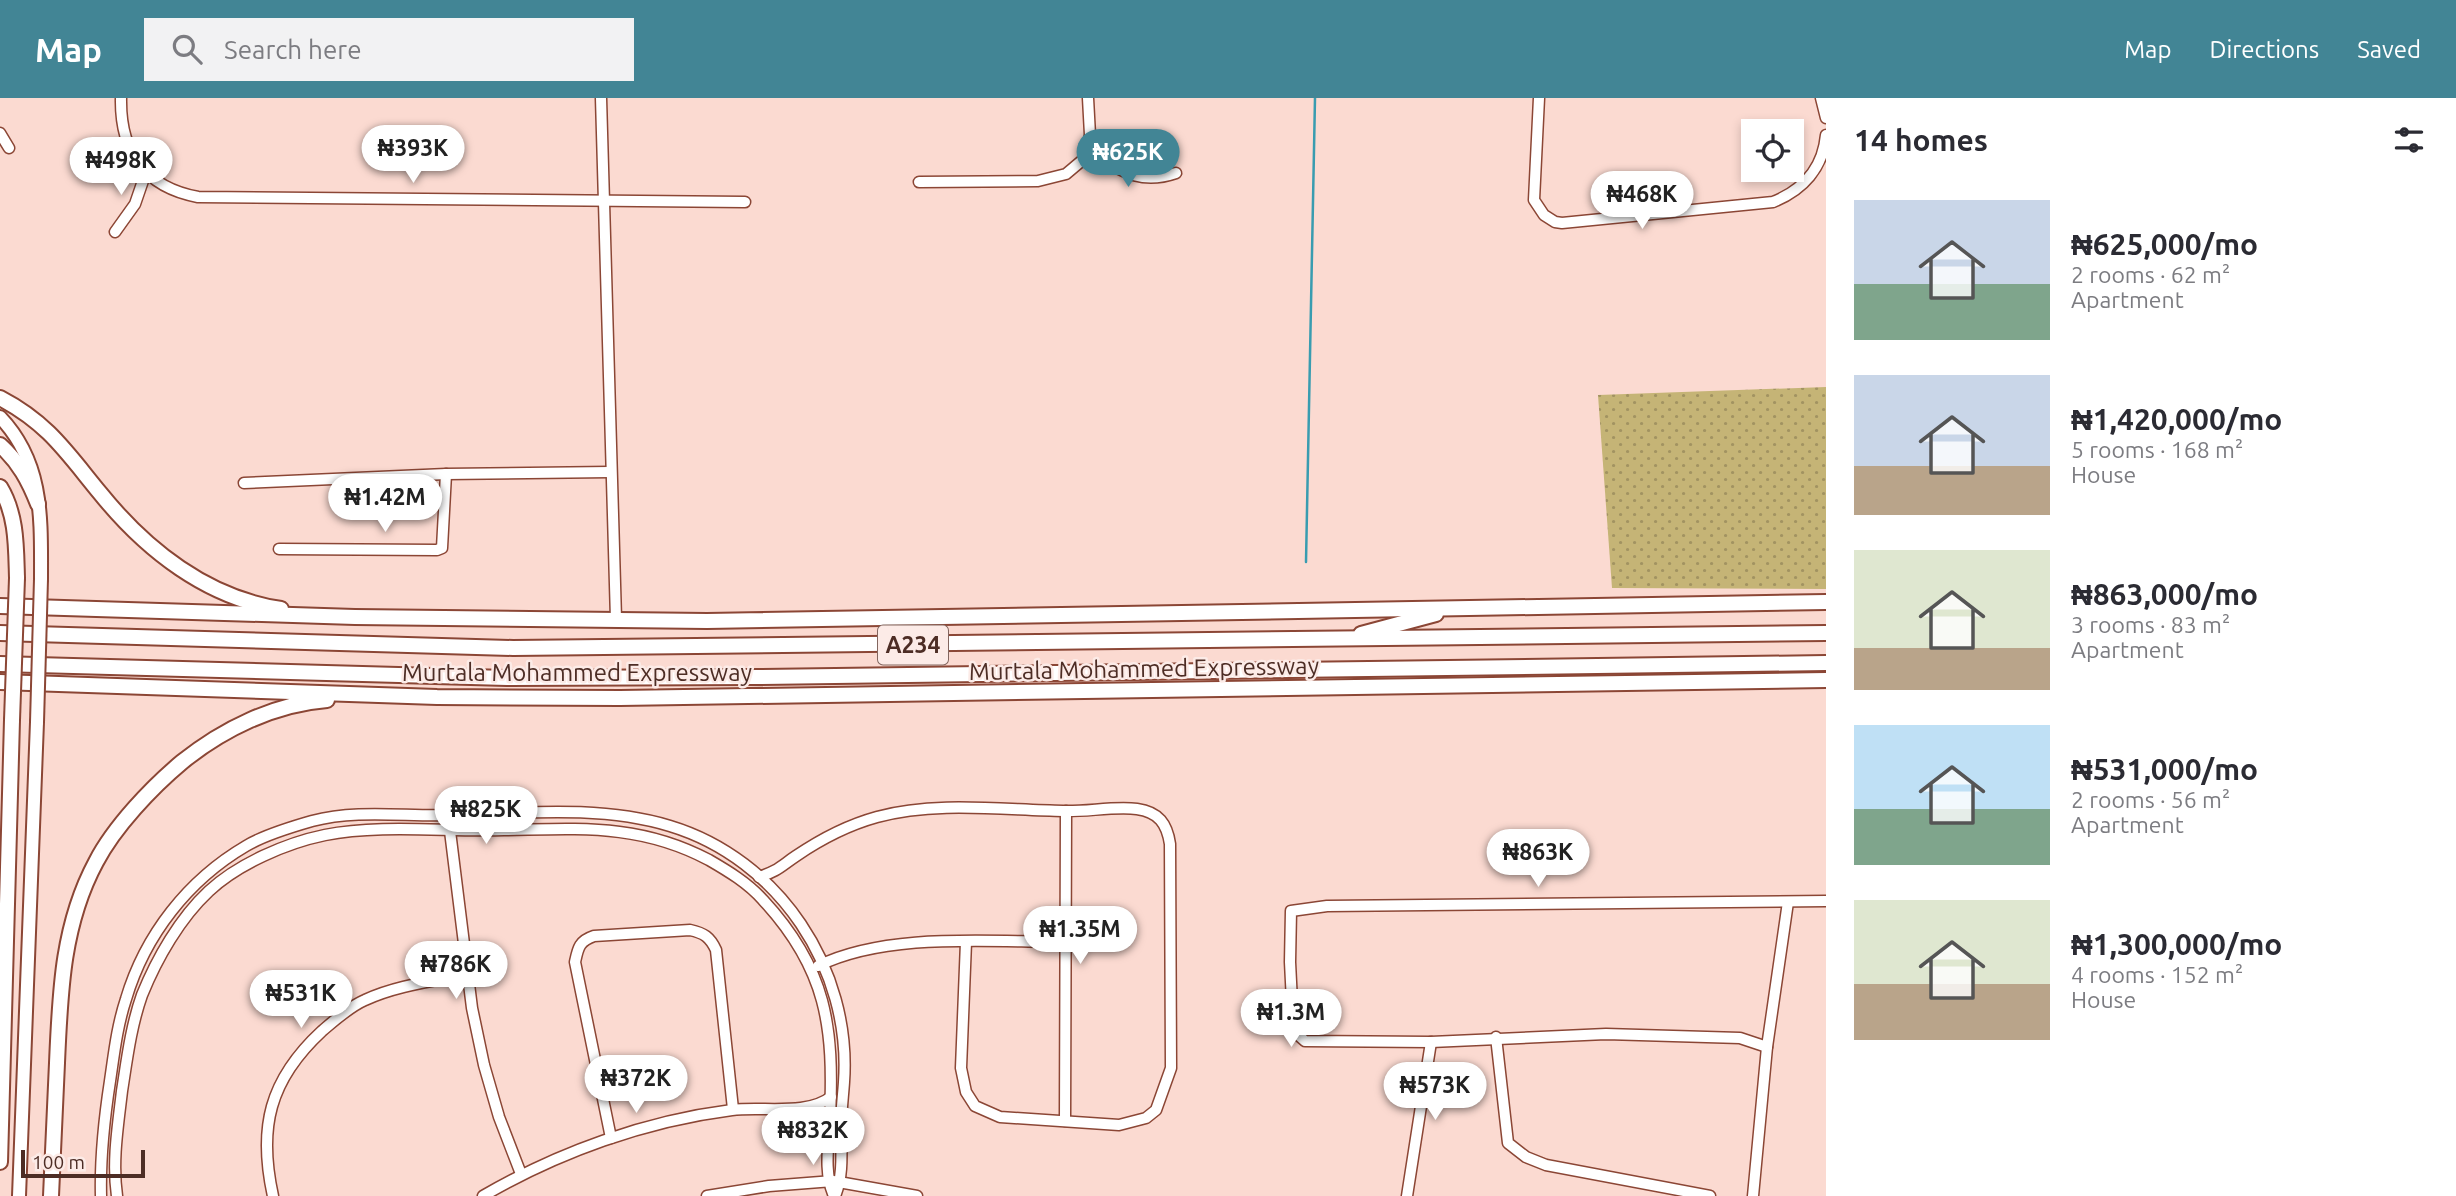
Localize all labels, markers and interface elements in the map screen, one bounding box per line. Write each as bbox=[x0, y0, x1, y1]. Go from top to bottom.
search box bbox=[144, 18, 634, 81]
icon: search bbox=[168, 30, 206, 68]
text: Map bbox=[35, 31, 102, 68]
text: Search here bbox=[224, 35, 362, 64]
text: Map bbox=[2124, 36, 2171, 63]
text: Directions bbox=[2209, 36, 2319, 63]
text: Saved bbox=[2357, 36, 2421, 63]
map controls bbox=[1741, 119, 1804, 182]
button: locate bbox=[1741, 119, 1804, 182]
icon: filters bbox=[2390, 121, 2428, 159]
text: 14 homes bbox=[1854, 123, 1988, 157]
pin: ₦393K bbox=[364, 126, 462, 185]
pin: ₦625K bbox=[1079, 130, 1177, 189]
text: ₦393K bbox=[378, 135, 448, 160]
pin: ₦498K bbox=[72, 138, 170, 197]
text: ₦625K bbox=[1093, 139, 1163, 164]
text: ₦498K bbox=[86, 147, 156, 172]
pin: ₦468K bbox=[1593, 172, 1691, 231]
text: ₦468K bbox=[1607, 181, 1677, 206]
text: ₦625,000/mo bbox=[2071, 227, 2258, 261]
icon: home bbox=[1910, 228, 1994, 312]
text: 2 rooms · 62 m² bbox=[2071, 262, 2230, 287]
text: Apartment bbox=[2071, 287, 2184, 312]
text: ₦1,420,000/mo bbox=[2071, 402, 2282, 436]
icon: home bbox=[1910, 403, 1994, 487]
text: 5 rooms · 168 m² bbox=[2071, 437, 2243, 462]
text: House bbox=[2071, 462, 2136, 487]
pin: ₦1.42M bbox=[328, 474, 442, 534]
text: ₦1.42M bbox=[344, 484, 426, 509]
text: ₦863,000/mo bbox=[2071, 577, 2258, 611]
icon: home bbox=[1910, 578, 1994, 662]
text: 3 rooms · 83 m² bbox=[2071, 612, 2230, 637]
road number: A234 bbox=[878, 625, 948, 664]
text: Apartment bbox=[2071, 637, 2184, 662]
street label: Murtala Mohammed Expressway bbox=[969, 652, 1320, 685]
street label: Murtala Mohammed Expressway bbox=[402, 659, 753, 686]
text: ₦531,000/mo bbox=[2071, 752, 2258, 786]
icon: home bbox=[1910, 753, 1994, 837]
pin: ₦825K bbox=[437, 786, 535, 846]
text: 2 rooms · 56 m² bbox=[2071, 787, 2230, 812]
text: ₦825K bbox=[451, 796, 521, 821]
text: Apartment bbox=[2071, 812, 2184, 837]
pin: ₦863K bbox=[1489, 830, 1587, 889]
text: ₦863K bbox=[1503, 839, 1573, 864]
pin: ₦1.35M bbox=[1023, 906, 1137, 966]
text: ₦1.35M bbox=[1039, 916, 1121, 941]
text: ₦1,300,000/mo bbox=[2071, 927, 2282, 961]
icon: home bbox=[1910, 928, 1994, 1012]
pin: ₦786K bbox=[407, 942, 505, 1001]
text: ₦786K bbox=[421, 951, 491, 976]
text: 4 rooms · 152 m² bbox=[2071, 962, 2243, 987]
pin: ₦531K bbox=[252, 970, 350, 1030]
text: ₦531K bbox=[266, 980, 336, 1005]
text: House bbox=[2071, 987, 2136, 1012]
pin: ₦1.3M bbox=[1242, 990, 1340, 1049]
text: ₦1.3M bbox=[1257, 999, 1325, 1024]
pin: ₦372K bbox=[587, 1056, 685, 1115]
pin: ₦573K bbox=[1386, 1062, 1484, 1122]
text: ₦372K bbox=[601, 1065, 671, 1090]
text: ₦573K bbox=[1400, 1072, 1470, 1097]
pin: ₦832K bbox=[764, 1108, 862, 1167]
text: ₦832K bbox=[778, 1117, 848, 1142]
scale bar bbox=[21, 1147, 145, 1179]
text: 100 m bbox=[32, 1151, 85, 1173]

